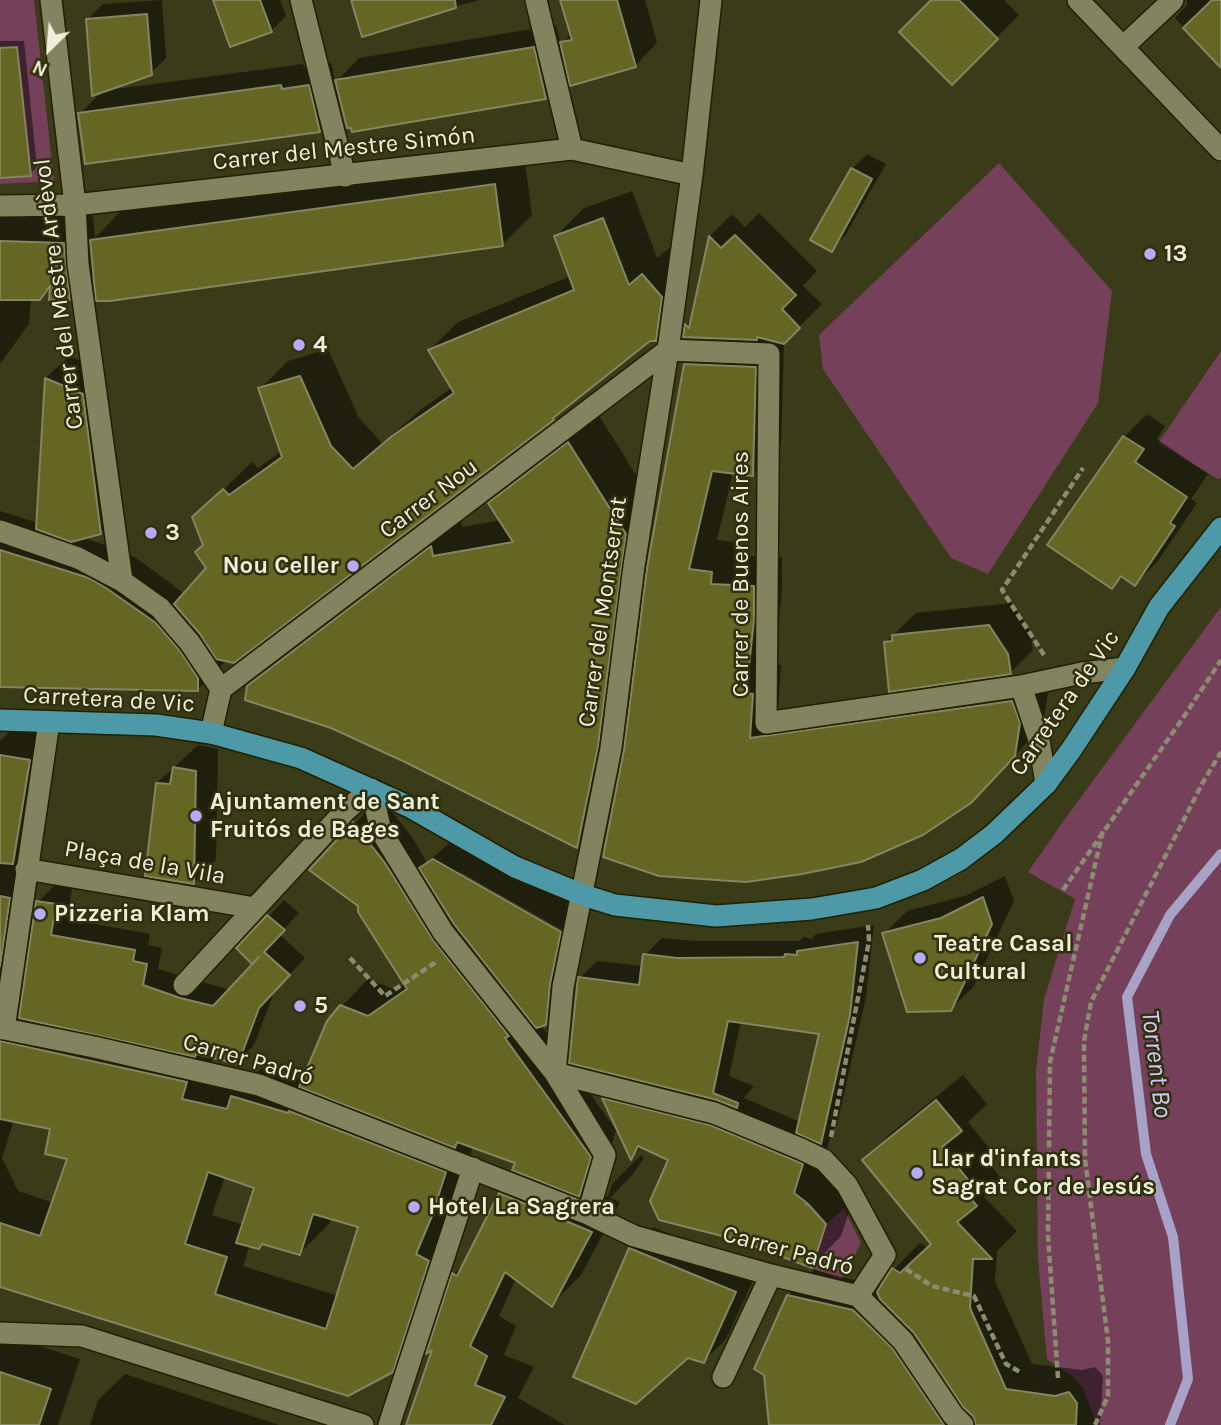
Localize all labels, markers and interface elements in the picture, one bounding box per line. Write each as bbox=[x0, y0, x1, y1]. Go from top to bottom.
north arrow bbox=[14, 14, 84, 84]
text: N bbox=[29, 55, 51, 81]
street label: Carrer del Mestre Simón bbox=[211, 121, 477, 177]
street label: Carrer del Mestre Ardèvol bbox=[28, 157, 90, 431]
place label: 13 bbox=[1164, 240, 1187, 268]
marker: 13 bbox=[1142, 246, 1158, 262]
place label: 4 bbox=[313, 331, 327, 359]
marker: 4 bbox=[291, 337, 307, 353]
street label: Carrer de Buenos Aires bbox=[727, 451, 755, 697]
street label: Carrer Nou bbox=[374, 453, 484, 545]
street label: Carrer del Montserrat bbox=[573, 495, 633, 729]
place label: 3 bbox=[165, 519, 180, 547]
marker: 3 bbox=[143, 525, 159, 541]
place label: Nou Celler bbox=[222, 552, 339, 580]
marker: Nou Celler bbox=[345, 558, 361, 574]
street label: Carretera de Vic bbox=[1004, 624, 1126, 782]
street label: Carretera de Vic bbox=[22, 681, 196, 719]
place label: Ajuntament de Sant Fruitós de Bages bbox=[210, 788, 440, 844]
marker: Ajuntament de Sant Fruitós de Bages bbox=[188, 808, 204, 824]
street label: Plaça de la Vila bbox=[62, 835, 228, 891]
place label: Pizzeria Klam bbox=[54, 900, 210, 928]
marker: Pizzeria Klam bbox=[32, 906, 48, 922]
place label: Teatre Casal Cultural bbox=[934, 930, 1072, 986]
marker: Teatre Casal Cultural bbox=[912, 950, 928, 966]
place label: 5 bbox=[314, 992, 328, 1020]
marker: 5 bbox=[292, 998, 308, 1014]
water label: Torrent Bo bbox=[1134, 1008, 1178, 1120]
street label: Carrer Padró bbox=[179, 1028, 317, 1092]
place label: Llar d'infants Sagrat Cor de Jesús bbox=[931, 1145, 1155, 1201]
marker: Llar d'infants Sagrat Cor de Jesús bbox=[909, 1165, 925, 1181]
place label: Hotel La Sagrera bbox=[428, 1193, 615, 1221]
marker: Hotel La Sagrera bbox=[406, 1199, 422, 1215]
street label: Carrer Padró bbox=[719, 1220, 857, 1282]

